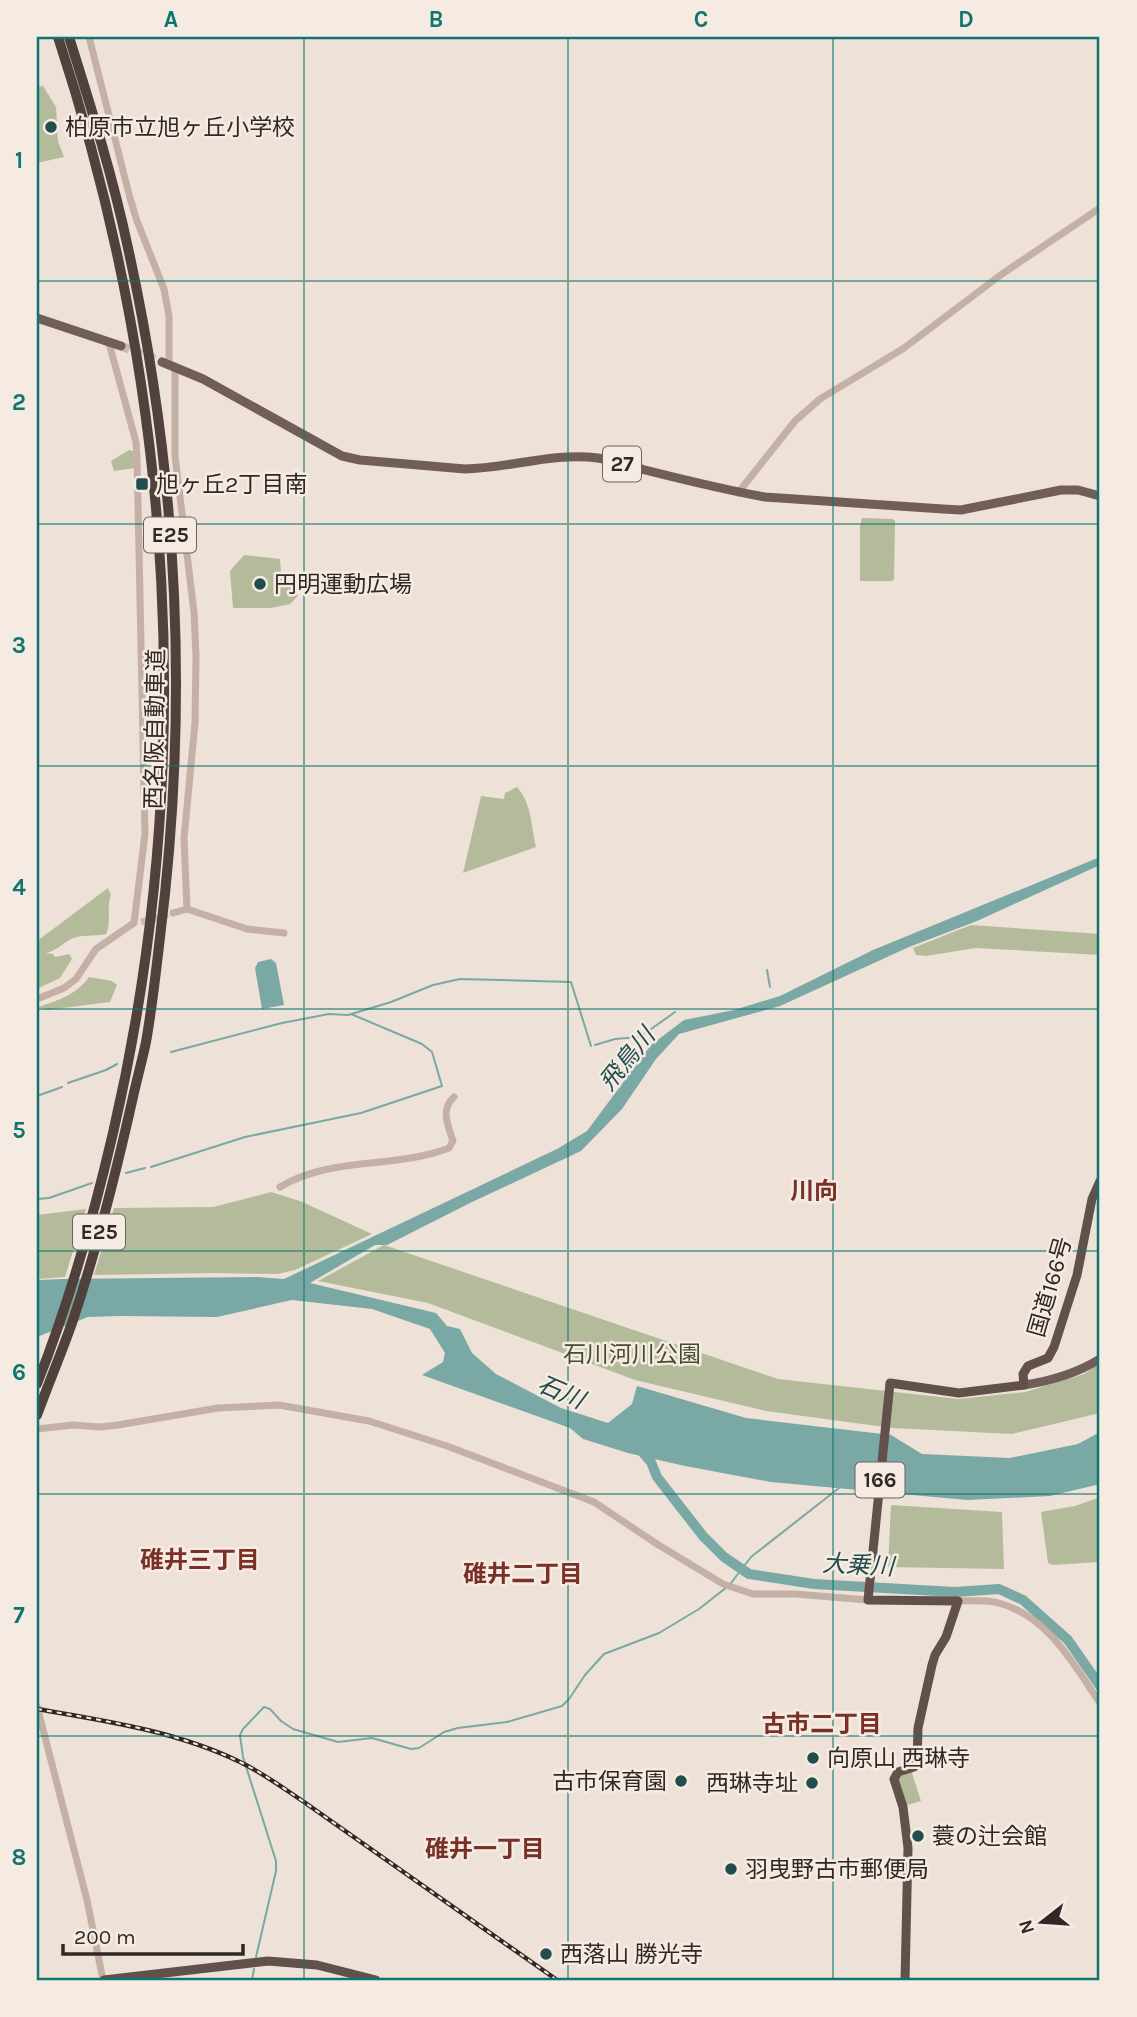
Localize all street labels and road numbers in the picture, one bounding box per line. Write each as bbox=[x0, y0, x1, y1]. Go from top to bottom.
road number: 27 bbox=[603, 447, 641, 482]
road number: E25 bbox=[144, 518, 196, 552]
street label: 西名阪自動車道 bbox=[140, 648, 170, 810]
road number: E25 bbox=[73, 1214, 125, 1250]
street label: 国道166号 bbox=[1023, 1234, 1077, 1340]
road number: 166 bbox=[856, 1462, 904, 1498]

